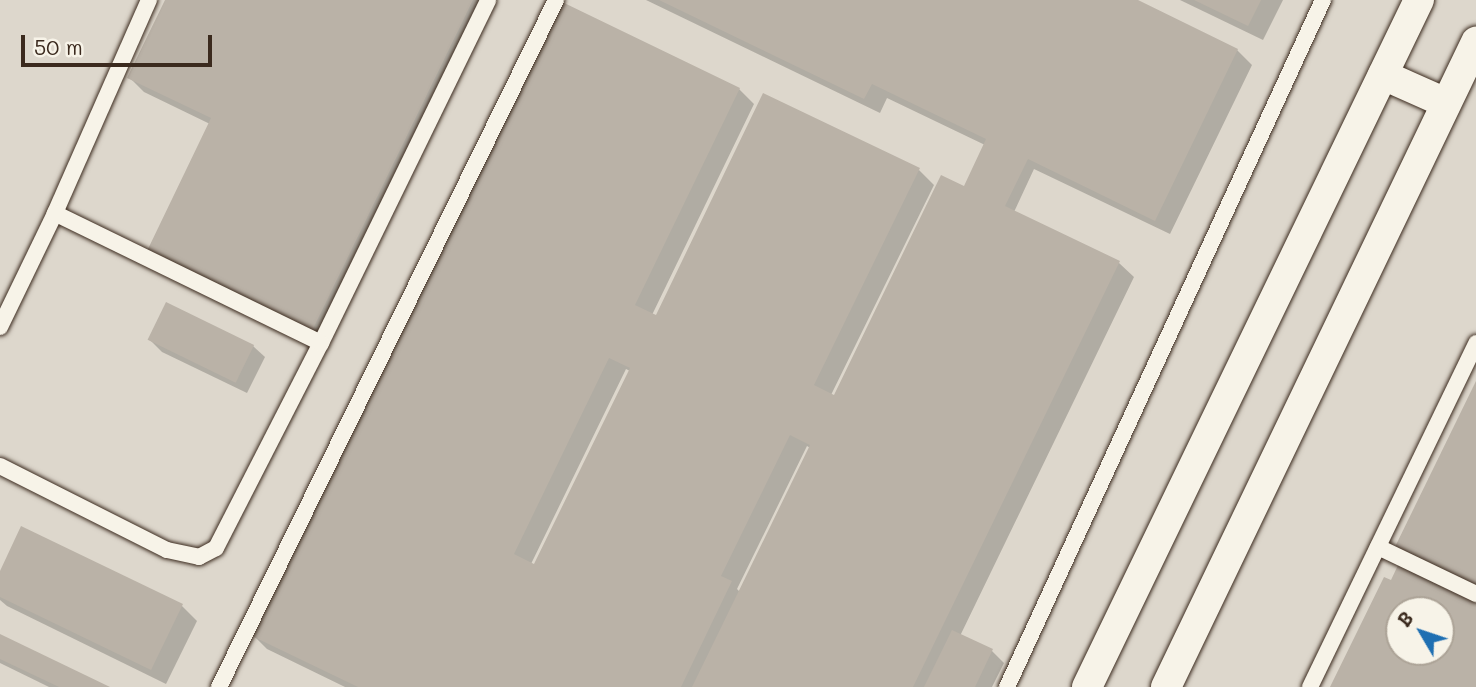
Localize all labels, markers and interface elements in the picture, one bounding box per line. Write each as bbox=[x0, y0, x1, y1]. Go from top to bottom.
scale bar bbox=[24, 21, 215, 65]
text: 50 m bbox=[34, 33, 83, 60]
north arrow bbox=[1385, 596, 1455, 666]
text: B bbox=[1391, 606, 1419, 632]

